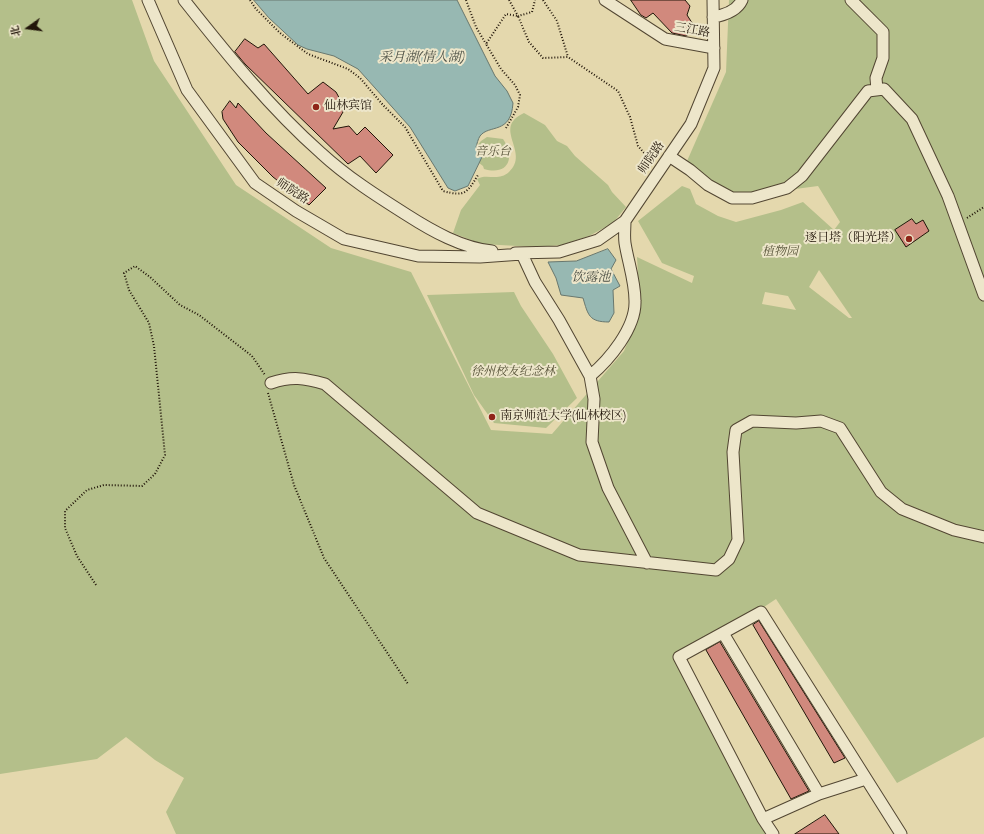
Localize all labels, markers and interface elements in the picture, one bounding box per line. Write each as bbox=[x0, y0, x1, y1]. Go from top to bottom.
north arrow bbox=[8, 8, 48, 48]
street label: 三江路 bbox=[673, 21, 711, 41]
text: 北 bbox=[8, 24, 24, 38]
water label: 采月湖(情人湖) bbox=[379, 50, 465, 66]
place label: 仙林宾馆 bbox=[324, 100, 372, 114]
marker: 仙林宾馆 bbox=[311, 102, 321, 112]
street label: 师院路 bbox=[636, 139, 668, 177]
park label: 音乐台 bbox=[475, 146, 511, 160]
street label: 师院路 bbox=[273, 176, 311, 208]
place label: 逐日塔（阳光塔） bbox=[805, 232, 901, 246]
marker: 逐日塔（阳光塔） bbox=[904, 234, 914, 244]
park label: 植物园 bbox=[762, 246, 798, 260]
water label: 饮露池 bbox=[572, 270, 610, 286]
park label: 徐州校友纪念林 bbox=[471, 366, 555, 380]
place label: 南京师范大学(仙林校区) bbox=[500, 410, 626, 424]
marker: 南京师范大学(仙林校区) bbox=[487, 412, 497, 422]

